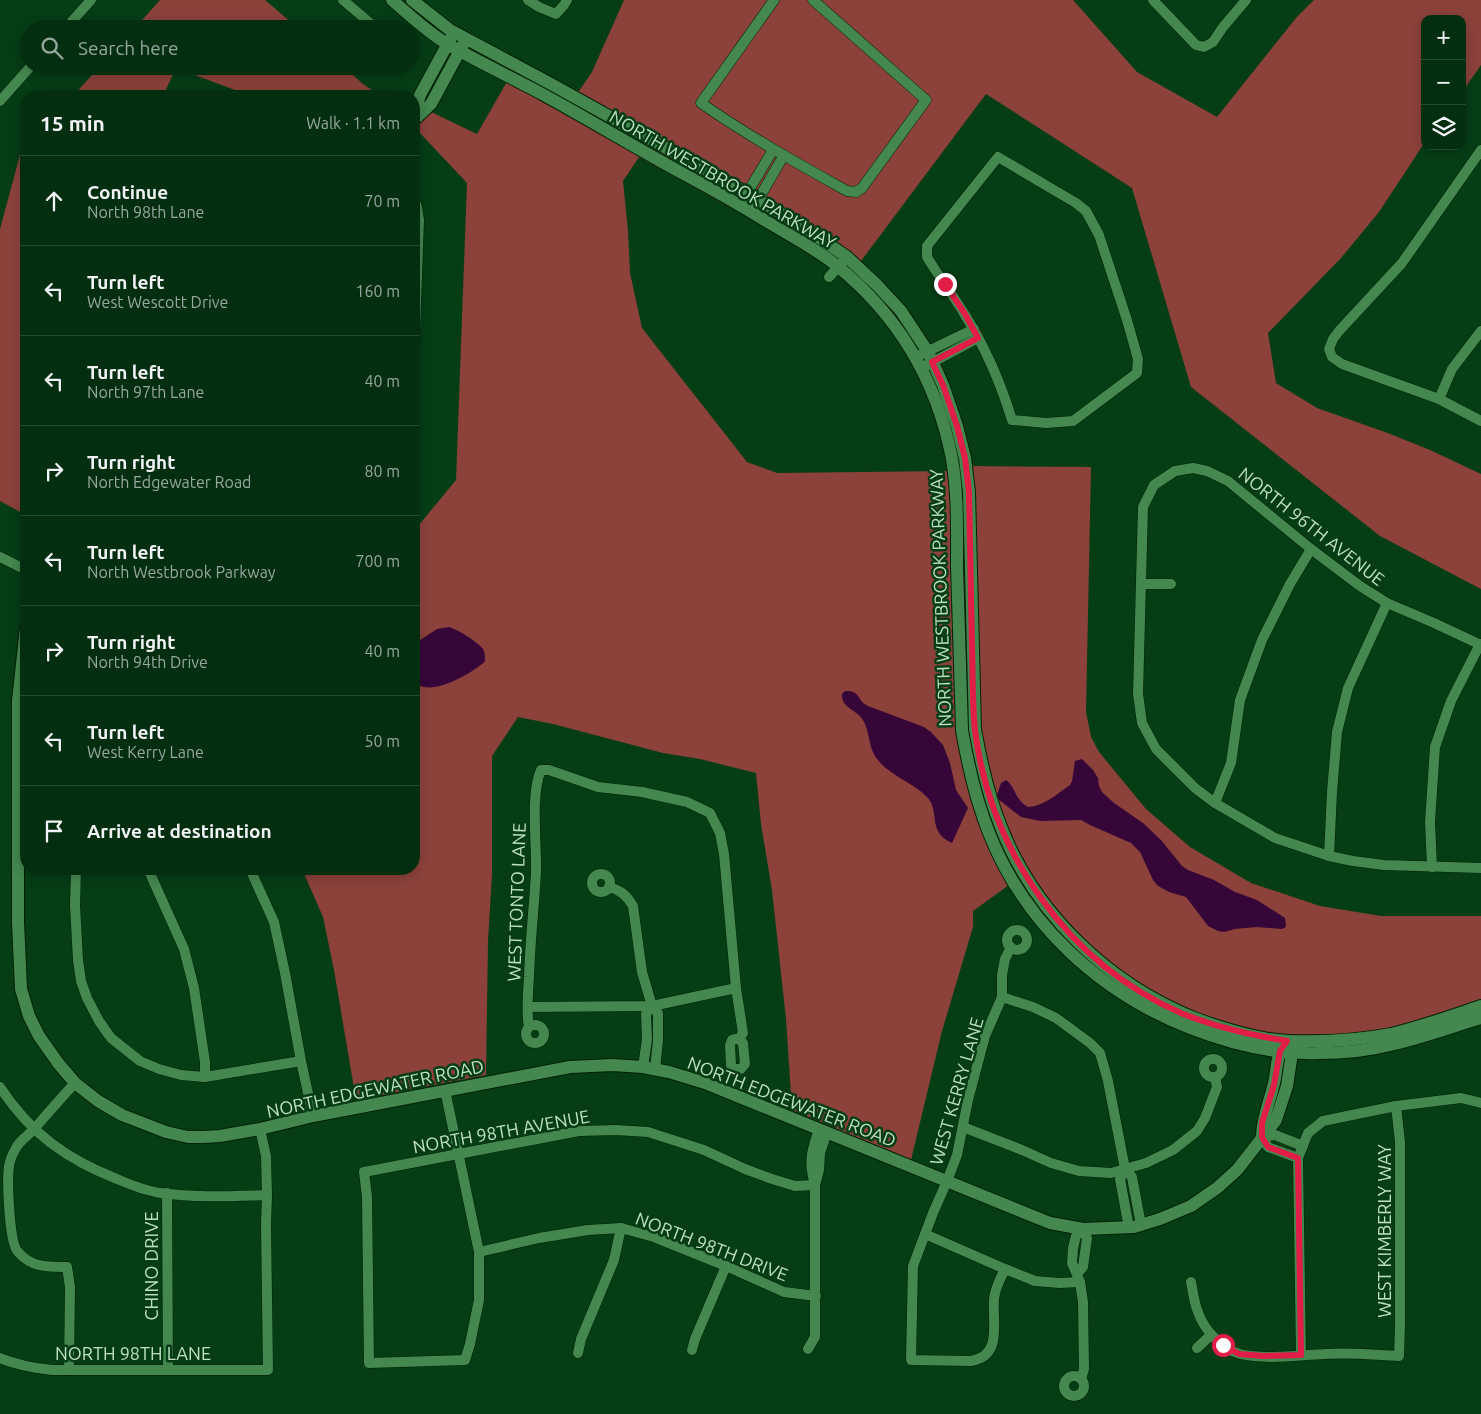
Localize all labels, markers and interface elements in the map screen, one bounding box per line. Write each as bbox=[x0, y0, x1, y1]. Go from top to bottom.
map controls bbox=[1421, 15, 1466, 150]
button: + bbox=[1421, 15, 1466, 60]
search box bbox=[20, 20, 420, 75]
icon: search bbox=[38, 34, 66, 62]
text: Search here bbox=[78, 37, 178, 59]
button: − bbox=[1421, 60, 1466, 105]
button: layers bbox=[1421, 105, 1466, 150]
street label: NORTH WESTBROOK PARKWAY bbox=[606, 106, 840, 252]
text: 15 min bbox=[40, 111, 105, 135]
text: Walk · 1.1 km bbox=[306, 114, 400, 132]
text: Continue bbox=[87, 181, 168, 203]
icon: ahead bbox=[40, 187, 68, 215]
text: 70 m bbox=[364, 192, 400, 210]
text: North 98th Lane bbox=[87, 203, 204, 221]
text: Turn left bbox=[87, 271, 165, 293]
route end bbox=[934, 273, 957, 296]
icon: left bbox=[40, 277, 68, 305]
text: 160 m bbox=[355, 282, 400, 300]
text: West Wescott Drive bbox=[87, 293, 228, 311]
text: Turn left bbox=[87, 361, 165, 383]
icon: left bbox=[40, 367, 68, 395]
text: 40 m bbox=[364, 372, 400, 390]
text: North 97th Lane bbox=[87, 383, 204, 401]
text: Turn right bbox=[87, 451, 175, 473]
icon: right bbox=[40, 457, 68, 485]
text: 80 m bbox=[364, 462, 400, 480]
street label: NORTH 96TH AVENUE bbox=[1235, 463, 1389, 589]
street label: NORTH WESTBROOK PARKWAY bbox=[925, 468, 954, 727]
text: North Edgewater Road bbox=[87, 473, 251, 491]
text: Turn left bbox=[87, 541, 165, 563]
icon: left bbox=[40, 547, 68, 575]
text: 700 m bbox=[355, 552, 400, 570]
text: North Westbrook Parkway bbox=[87, 563, 276, 581]
text: Turn right bbox=[87, 631, 175, 653]
icon: right bbox=[40, 637, 68, 665]
text: 40 m bbox=[364, 642, 400, 660]
text: North 94th Drive bbox=[87, 653, 208, 671]
text: Turn left bbox=[87, 721, 165, 743]
icon: left bbox=[40, 727, 68, 755]
text: 50 m bbox=[364, 732, 400, 750]
text: West Kerry Lane bbox=[87, 743, 204, 761]
icon: arrive bbox=[40, 817, 68, 845]
text: Arrive at destination bbox=[87, 820, 272, 842]
street label: WEST TONTO LANE bbox=[503, 822, 529, 982]
street label: WEST KERRY LANE bbox=[925, 1015, 987, 1167]
street label: NORTH EDGEWATER ROAD bbox=[685, 1052, 899, 1150]
street label: NORTH EDGEWATER ROAD bbox=[265, 1055, 485, 1121]
street label: NORTH 98TH AVENUE bbox=[411, 1106, 591, 1156]
street label: WEST KIMBERLY WAY bbox=[1374, 1144, 1394, 1318]
street label: NORTH 98TH DRIVE bbox=[633, 1208, 791, 1284]
street label: CHINO DRIVE bbox=[141, 1211, 161, 1321]
route start bbox=[1212, 1334, 1235, 1357]
street label: NORTH 98TH LANE bbox=[55, 1343, 211, 1363]

